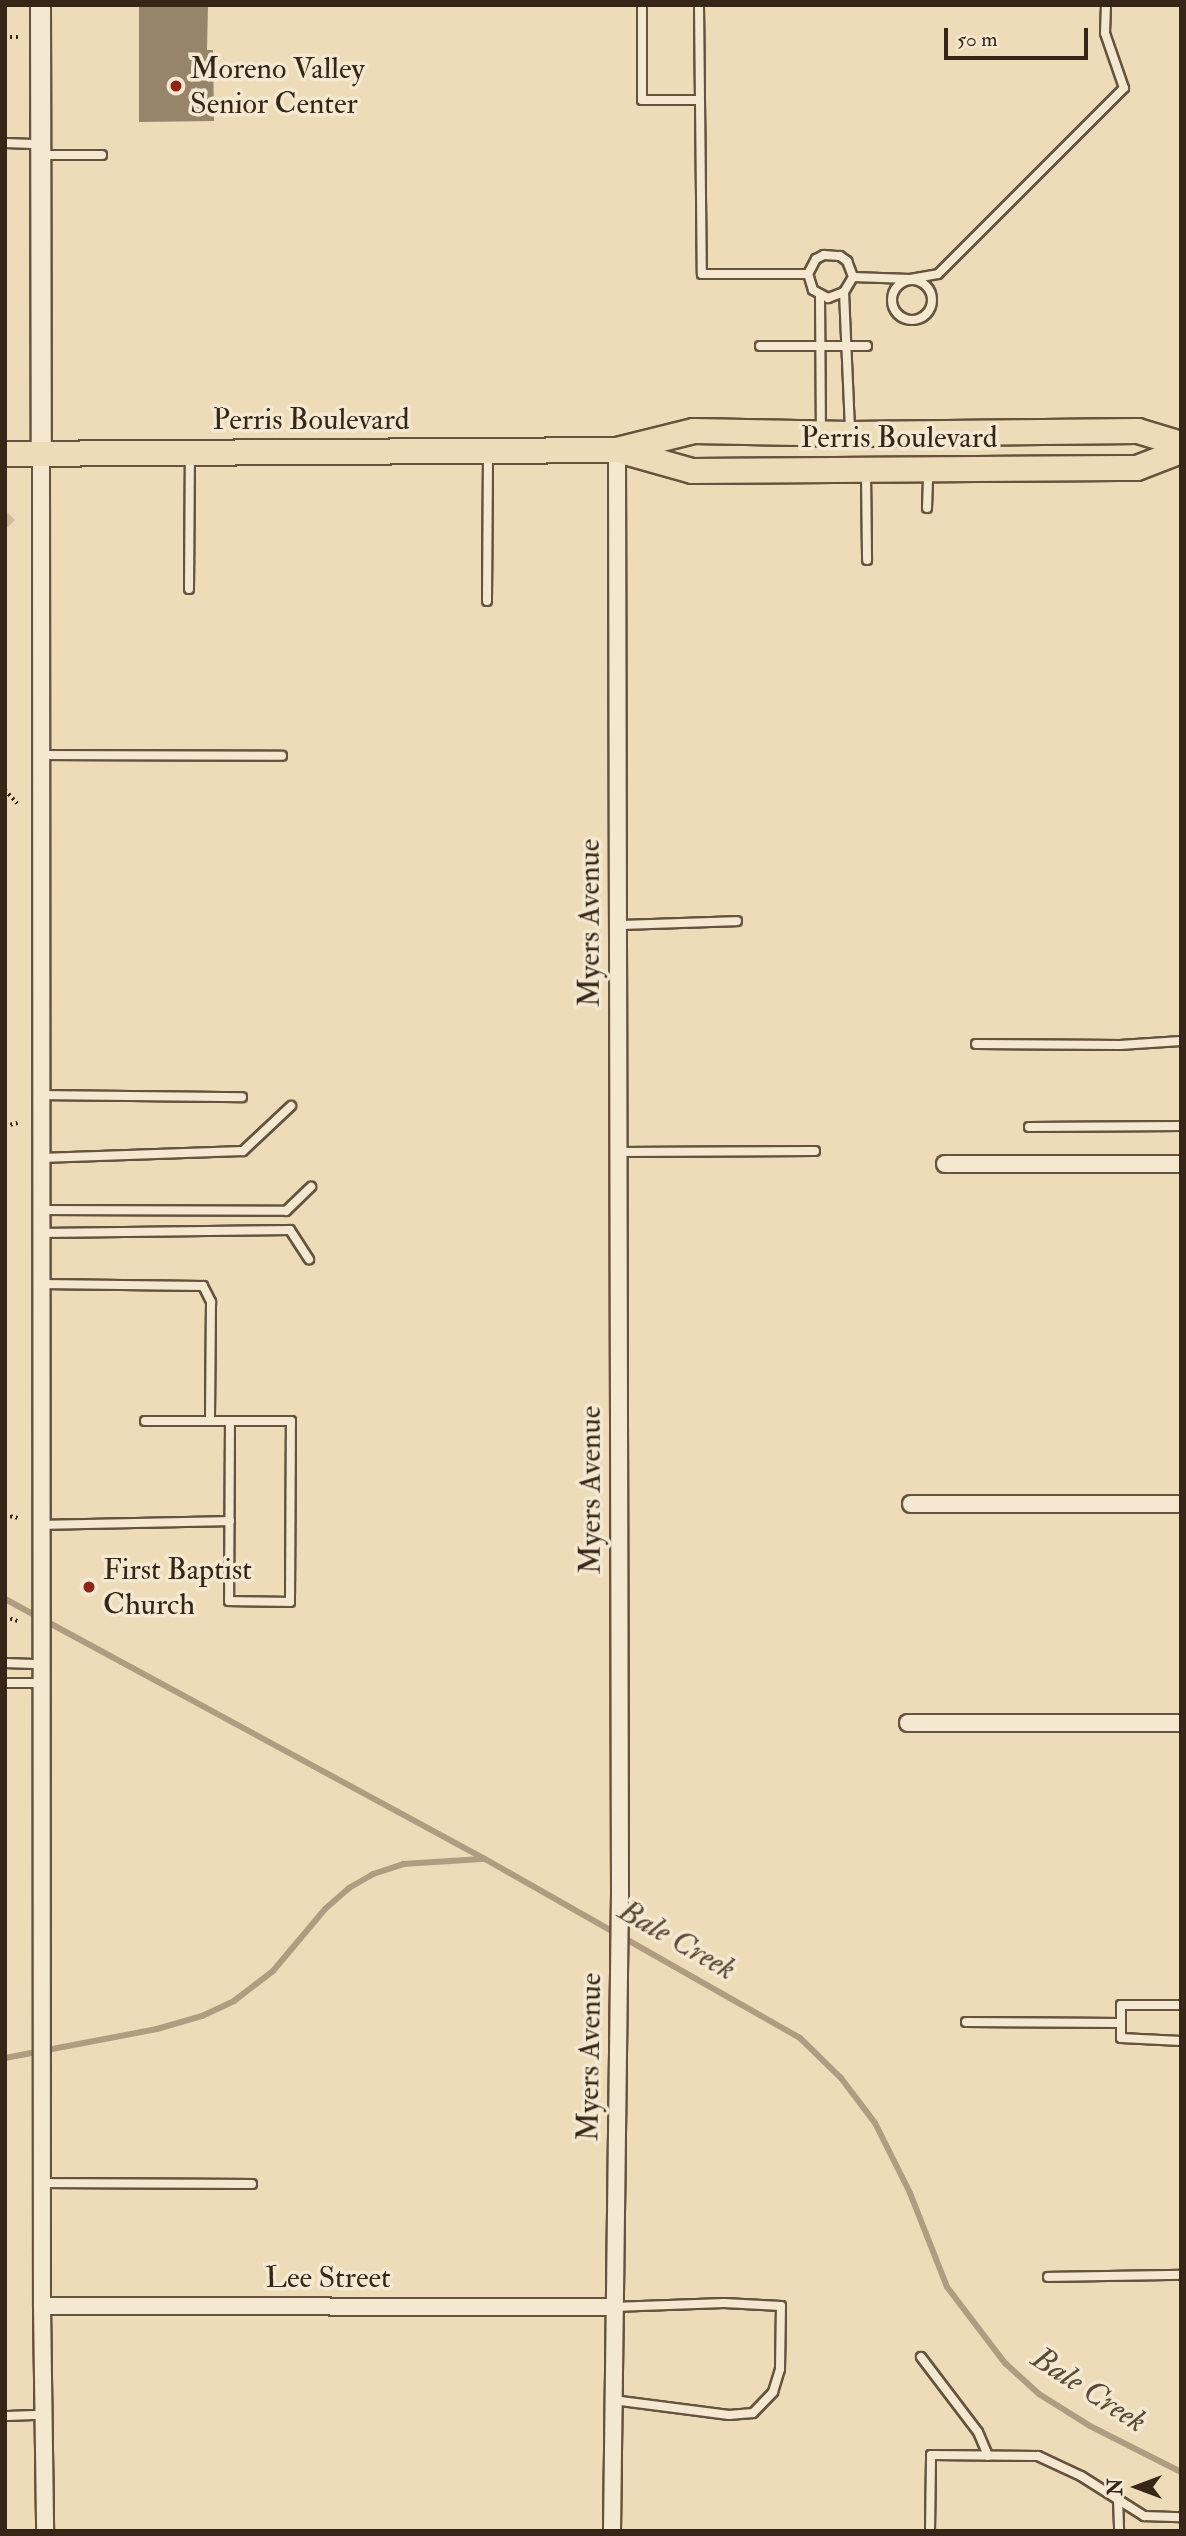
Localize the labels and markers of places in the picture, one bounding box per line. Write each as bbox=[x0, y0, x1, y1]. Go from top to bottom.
place label: Moreno Valley Senior Center bbox=[190, 51, 365, 122]
marker: Moreno Valley Senior Center bbox=[168, 78, 184, 94]
place label: First Baptist Church bbox=[103, 1552, 252, 1622]
marker: First Baptist Church bbox=[81, 1579, 97, 1595]

